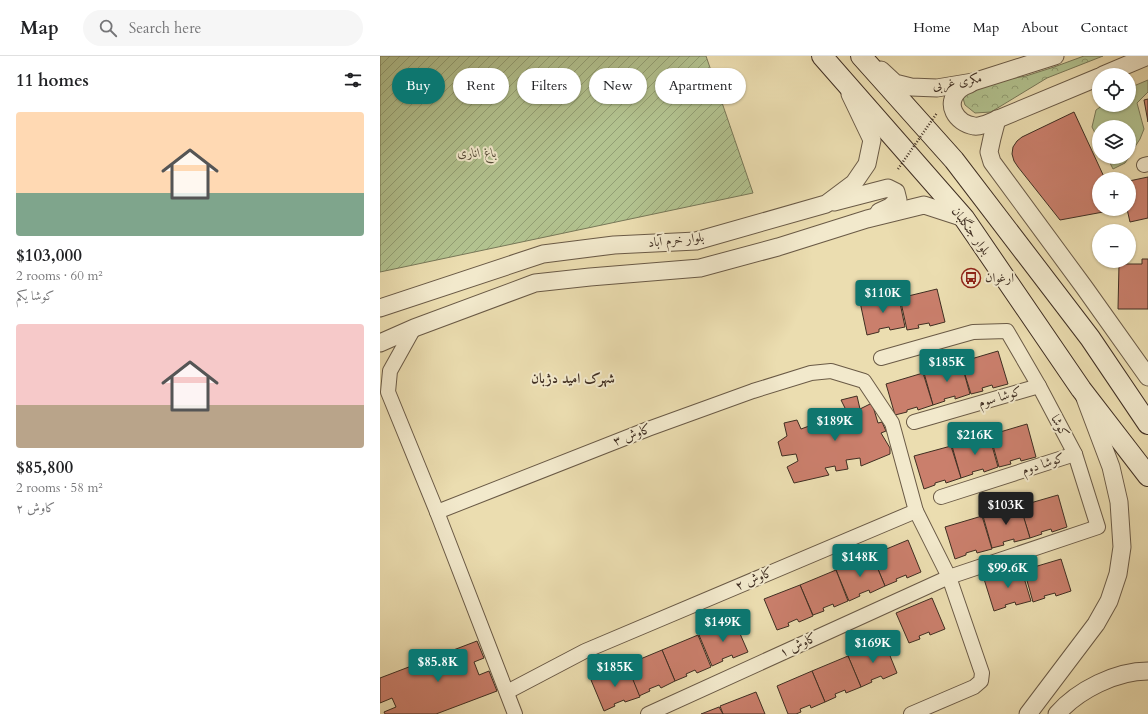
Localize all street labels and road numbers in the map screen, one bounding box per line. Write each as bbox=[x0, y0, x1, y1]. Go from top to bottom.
street label: مکری غربی bbox=[931, 69, 983, 95]
street label: بلوار جنگلبان bbox=[947, 203, 995, 259]
street label: بلوار خرم آباد bbox=[647, 228, 705, 254]
street label: کوشا سوم bbox=[976, 382, 1024, 414]
street label: کوشا bbox=[1046, 411, 1074, 441]
street label: کاوش ۳ bbox=[610, 420, 654, 450]
street label: کوشا دوم bbox=[1019, 449, 1067, 481]
street label: کاوش ۲ bbox=[732, 563, 776, 595]
street label: کاوش ۱ bbox=[776, 629, 820, 661]

